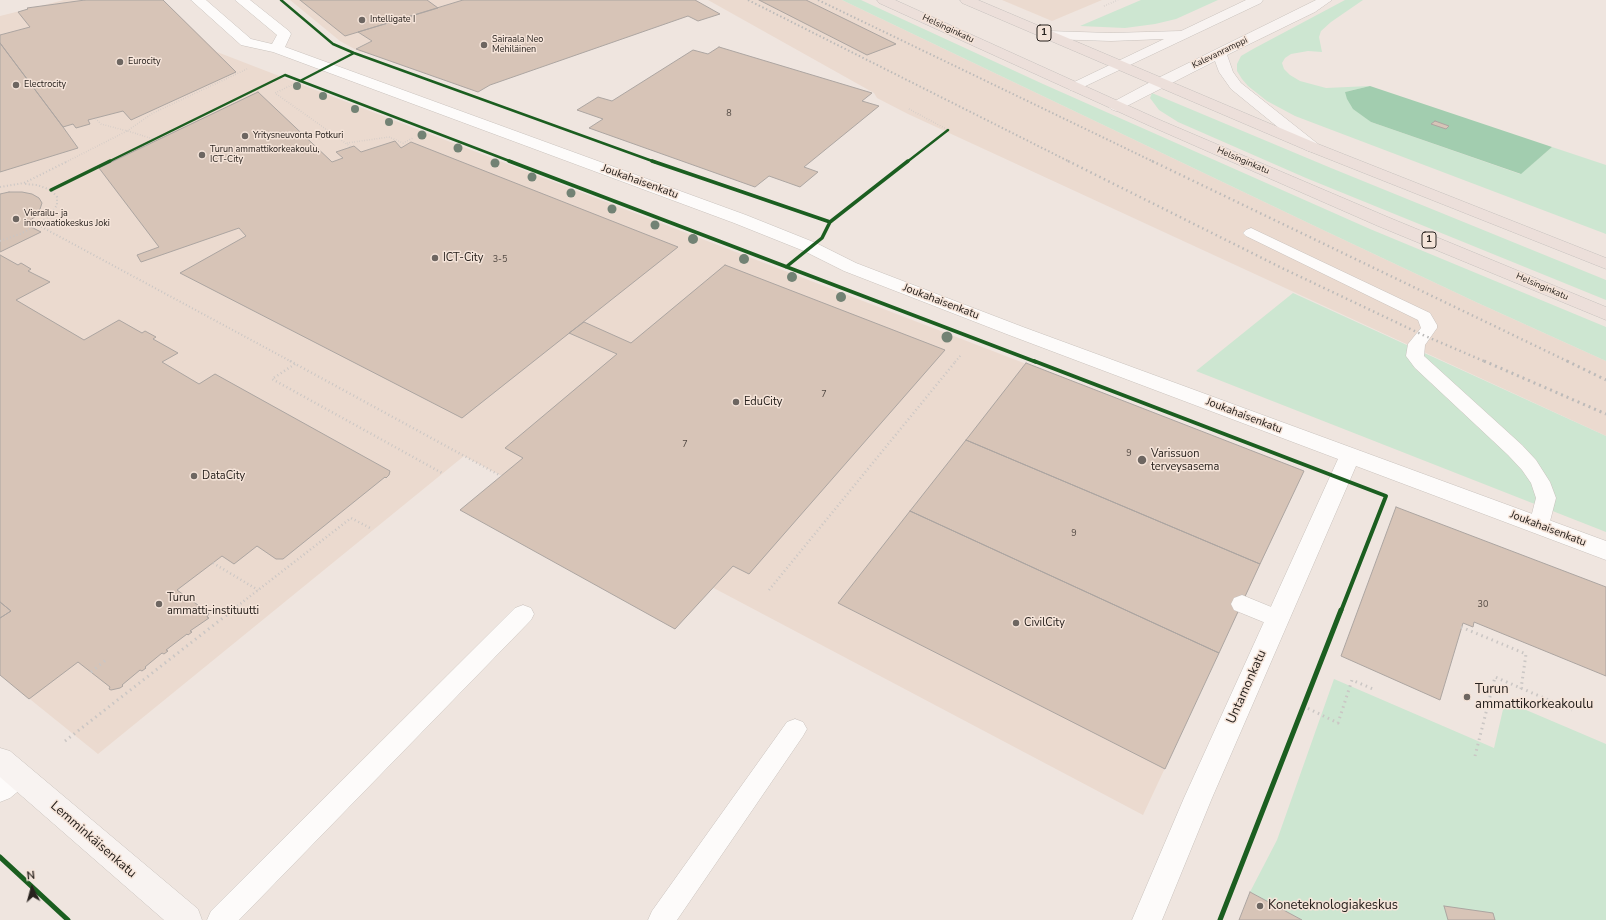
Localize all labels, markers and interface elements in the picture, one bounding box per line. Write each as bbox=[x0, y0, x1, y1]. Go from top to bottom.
street label: Helsinginkatu bbox=[920, 12, 976, 46]
marker: Intelligate I bbox=[357, 15, 367, 25]
place label: Intelligate I bbox=[370, 15, 415, 25]
road number: 1 bbox=[1037, 25, 1051, 41]
place label: Sairaala Neo Mehiläinen bbox=[492, 35, 543, 56]
street label: Kalevanramppi bbox=[1190, 35, 1250, 71]
marker: Sairaala Neo Mehiläinen bbox=[479, 40, 489, 50]
marker: Eurocity bbox=[115, 57, 125, 67]
place label: Eurocity bbox=[128, 57, 161, 67]
marker: Electrocity bbox=[11, 80, 21, 90]
place label: Electrocity bbox=[24, 80, 66, 90]
house number: 8 bbox=[726, 109, 732, 119]
marker: Yritysneuvonta Potkuri bbox=[240, 131, 250, 141]
place label: Yritysneuvonta Potkuri bbox=[253, 131, 343, 141]
place label: Turun ammattikorkeakoulu, ICT-City bbox=[210, 145, 319, 166]
street label: Helsinginkatu bbox=[1215, 145, 1271, 177]
marker: Turun ammattikorkeakoulu, ICT-City bbox=[197, 150, 207, 160]
street label: Joukahaisenkatu bbox=[600, 162, 680, 202]
place label: Vierailu- ja innovaatiokeskus Joki bbox=[24, 209, 110, 230]
marker: Vierailu- ja innovaatiokeskus Joki bbox=[11, 214, 21, 224]
road number: 1 bbox=[1422, 232, 1436, 248]
place label: ICT-City bbox=[443, 251, 483, 265]
marker: ICT-City bbox=[430, 253, 440, 263]
house number: 3-5 bbox=[493, 255, 507, 265]
street label: Helsinginkatu bbox=[1514, 271, 1570, 303]
street label: Joukahaisenkatu bbox=[901, 281, 981, 323]
house number: 7 bbox=[821, 390, 827, 400]
place label: EduCity bbox=[744, 395, 782, 409]
street label: Joukahaisenkatu bbox=[1204, 395, 1284, 437]
marker: EduCity bbox=[731, 397, 741, 407]
house number: 7 bbox=[682, 440, 688, 450]
place label: Varissuon terveysasema bbox=[1151, 447, 1219, 473]
house number: 9 bbox=[1126, 449, 1132, 459]
marker: Varissuon terveysasema bbox=[1136, 454, 1148, 466]
place label: DataCity bbox=[202, 469, 245, 483]
marker: DataCity bbox=[189, 471, 199, 481]
street label: Joukahaisenkatu bbox=[1508, 508, 1588, 550]
house number: 9 bbox=[1071, 529, 1077, 539]
place label: Turun ammatti-instituutti bbox=[167, 591, 259, 617]
marker: Turun ammatti-instituutti bbox=[154, 599, 164, 609]
house number: 30 bbox=[1478, 600, 1488, 610]
place label: CivilCity bbox=[1024, 616, 1065, 630]
marker: CivilCity bbox=[1011, 618, 1021, 628]
street label: Untamonkatu bbox=[1224, 648, 1270, 726]
place label: Turun ammattikorkeakoulu bbox=[1475, 682, 1593, 713]
marker: Turun ammattikorkeakoulu bbox=[1462, 692, 1472, 702]
street label: Lemminkäisenkatu bbox=[47, 798, 139, 882]
north arrow bbox=[12, 868, 52, 908]
text: N bbox=[26, 868, 36, 883]
place label: Koneteknologiakeskus bbox=[1268, 898, 1398, 914]
marker: Koneteknologiakeskus bbox=[1255, 901, 1265, 911]

